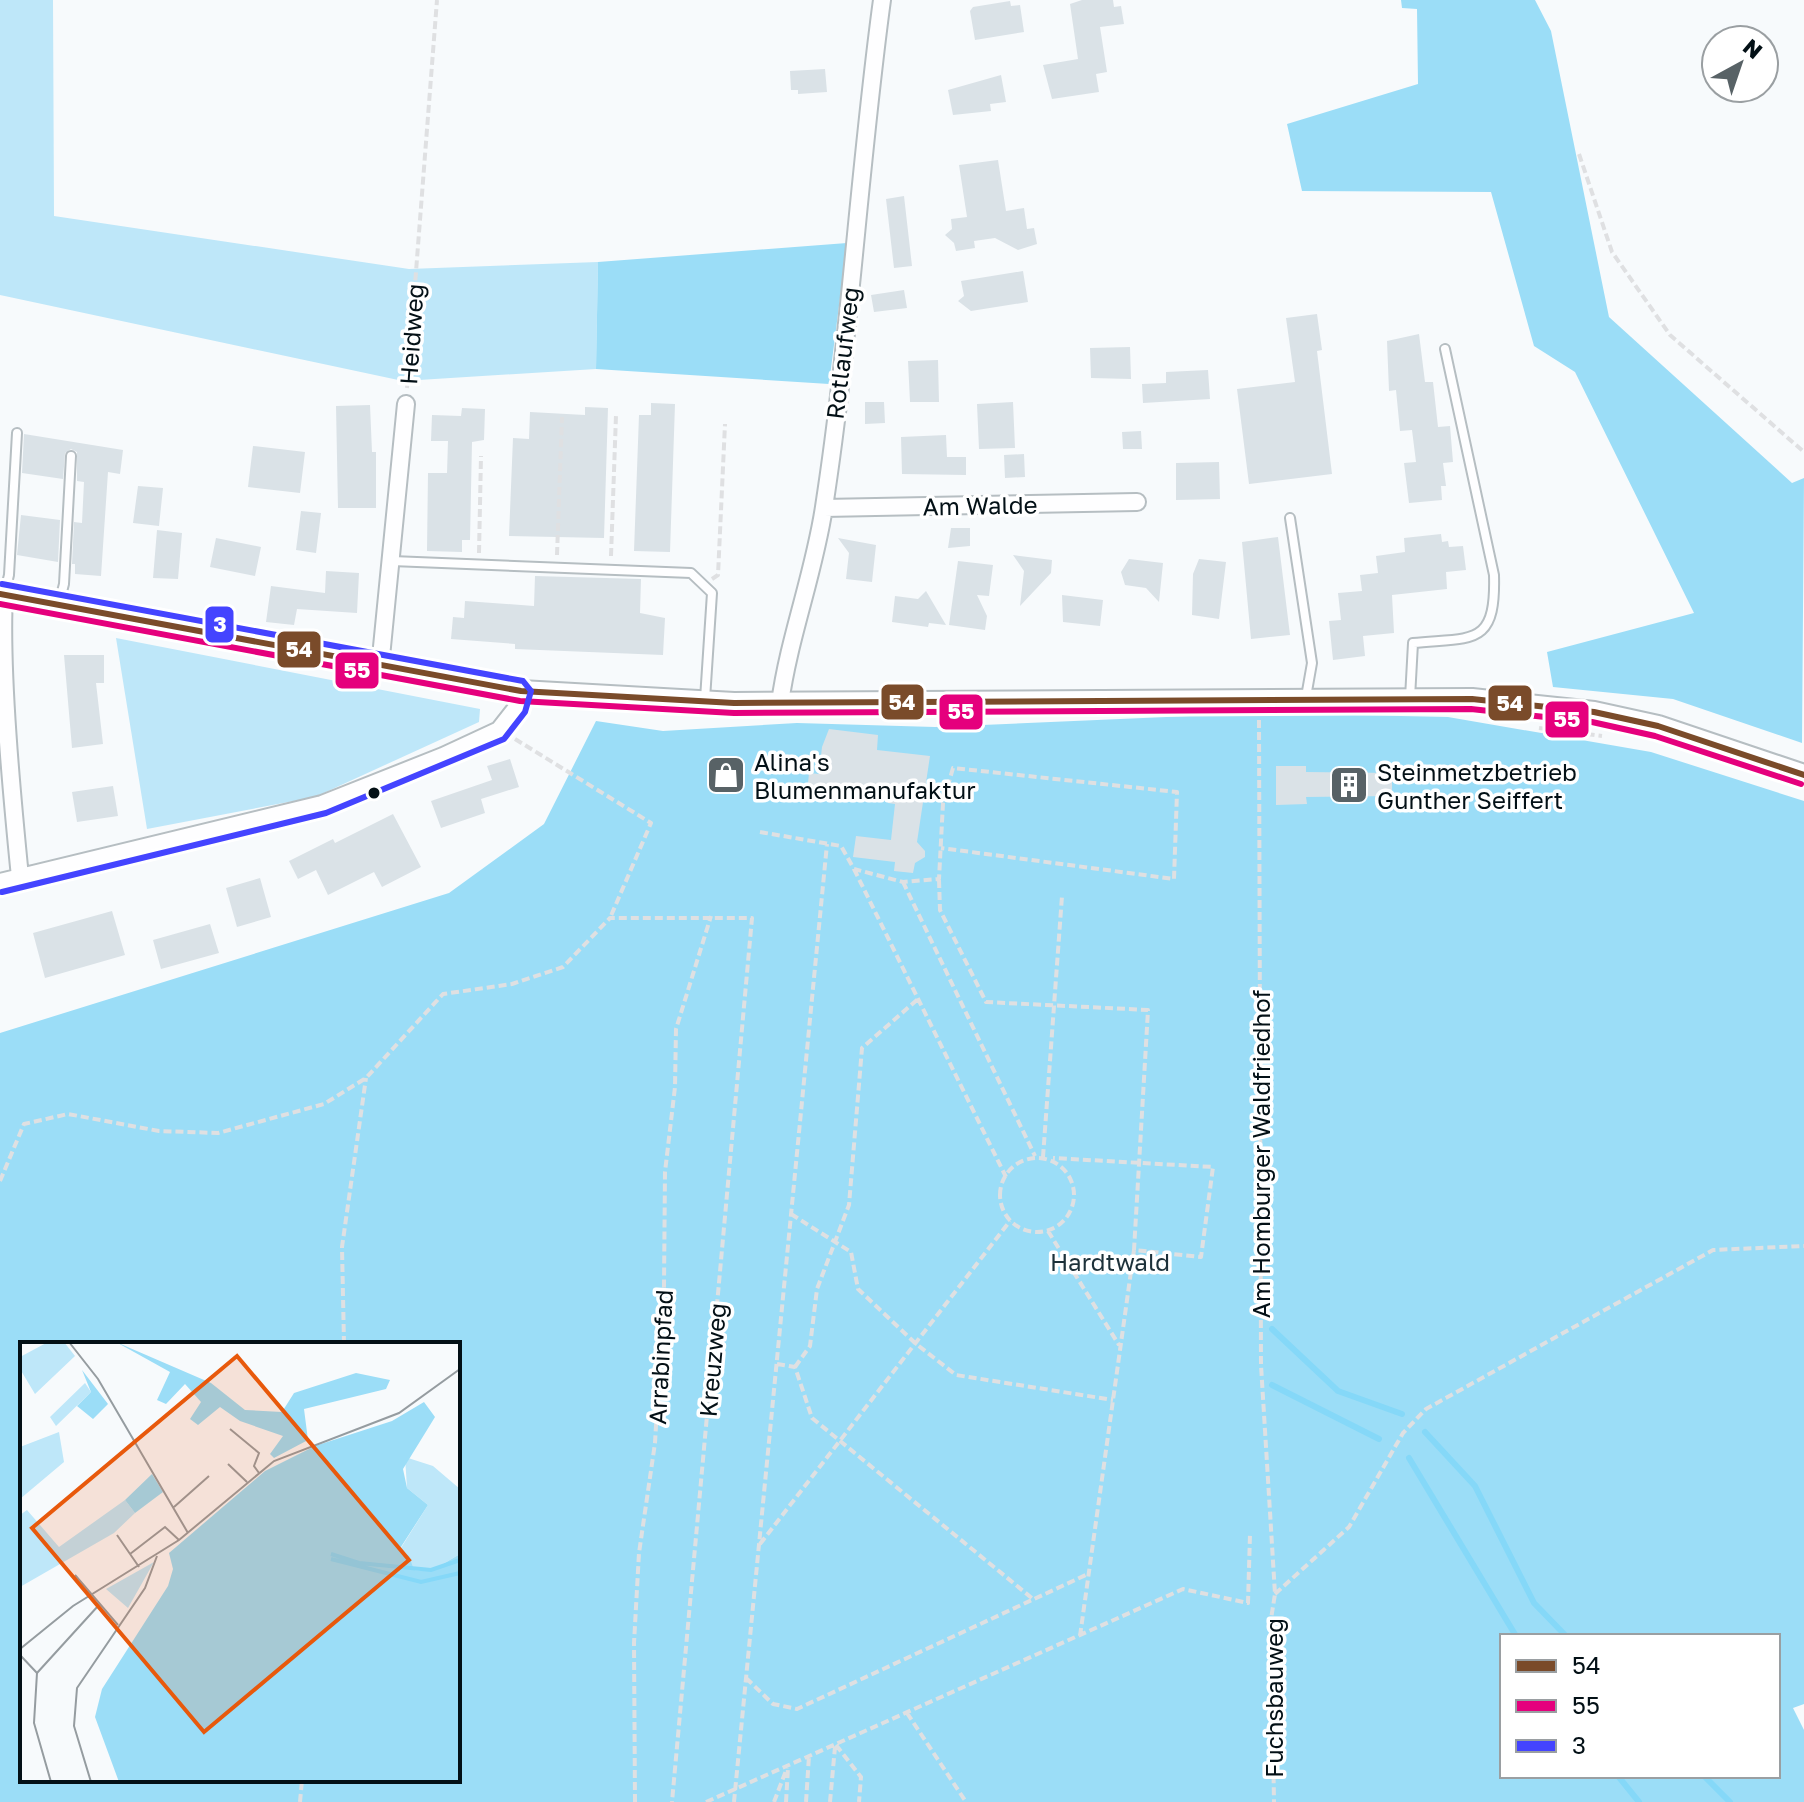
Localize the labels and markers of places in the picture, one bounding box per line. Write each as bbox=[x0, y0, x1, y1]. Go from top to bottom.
place label: Alina's Blumenmanufaktur bbox=[754, 747, 976, 804]
shop icon: Alina's Blumenmanufaktur bbox=[705, 754, 747, 796]
place label: Steinmetzbetrieb Gunther Seiffert bbox=[1377, 757, 1577, 814]
building icon: Steinmetzbetrieb Gunther Seiffert bbox=[1328, 764, 1370, 806]
unlabelled marker bbox=[366, 785, 382, 801]

